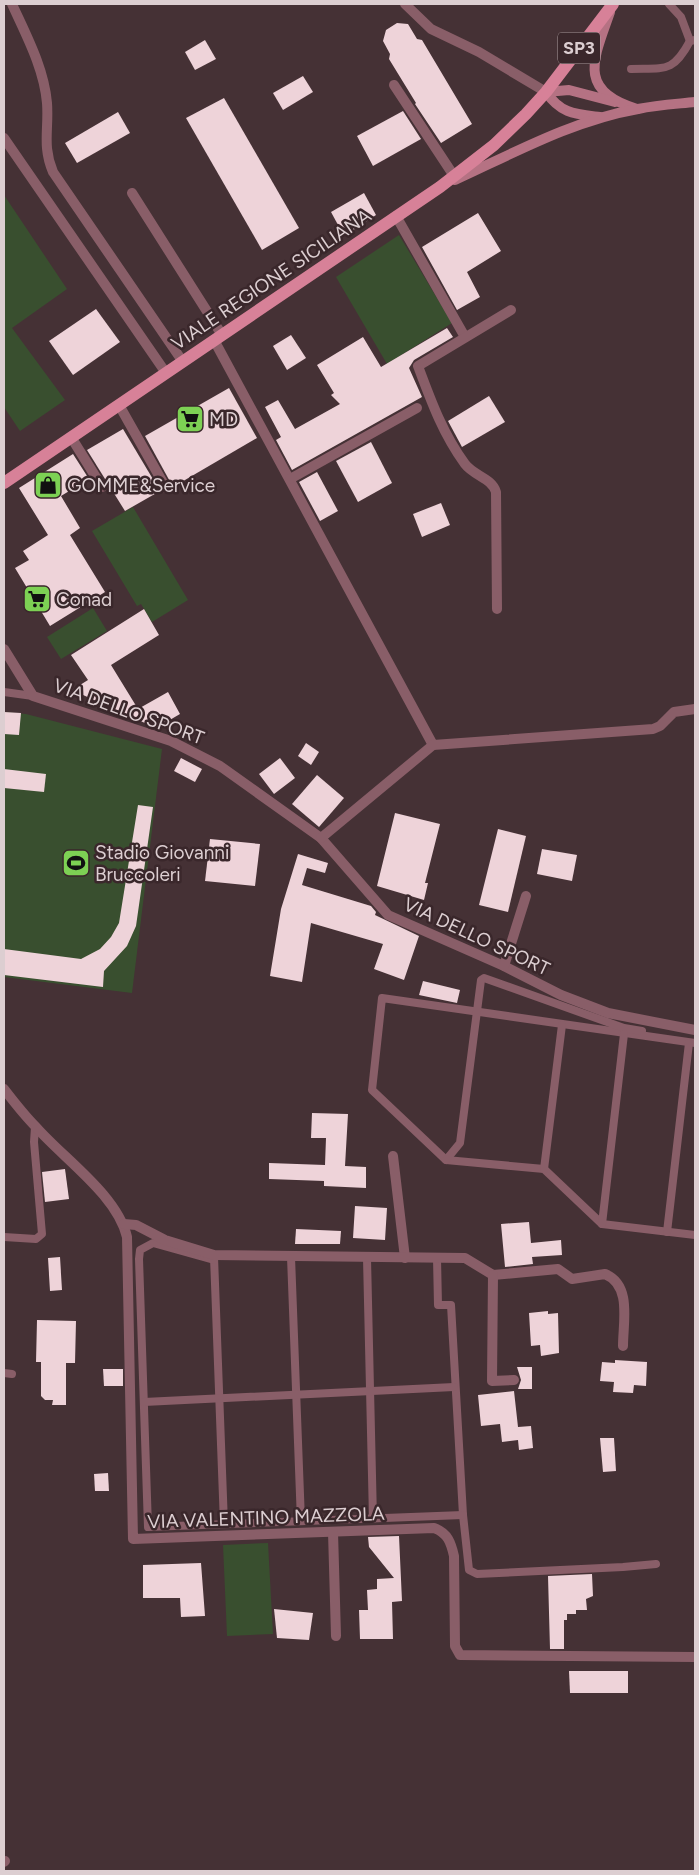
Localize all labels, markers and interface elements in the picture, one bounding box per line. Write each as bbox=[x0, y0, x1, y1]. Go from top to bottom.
road number: SP3 bbox=[558, 32, 600, 64]
street label: VIALE REGIONE SICILIANA bbox=[167, 204, 376, 355]
supermarket icon: MD bbox=[175, 404, 205, 434]
place label: MD bbox=[209, 408, 238, 431]
shop icon: GOMME&Service bbox=[33, 470, 63, 500]
place label: GOMME&Service bbox=[67, 474, 215, 497]
supermarket icon: Conad bbox=[22, 584, 52, 614]
place label: Conad bbox=[56, 588, 112, 611]
street label: VIA DELLO SPORT bbox=[50, 674, 208, 750]
place label: Stadio Giovanni Bruccoleri bbox=[95, 841, 229, 886]
sports icon: Stadio Giovanni Bruccoleri bbox=[61, 848, 91, 878]
street label: VIA DELLO SPORT bbox=[400, 892, 554, 981]
street label: VIA VALENTINO MAZZOLA bbox=[147, 1502, 385, 1533]

